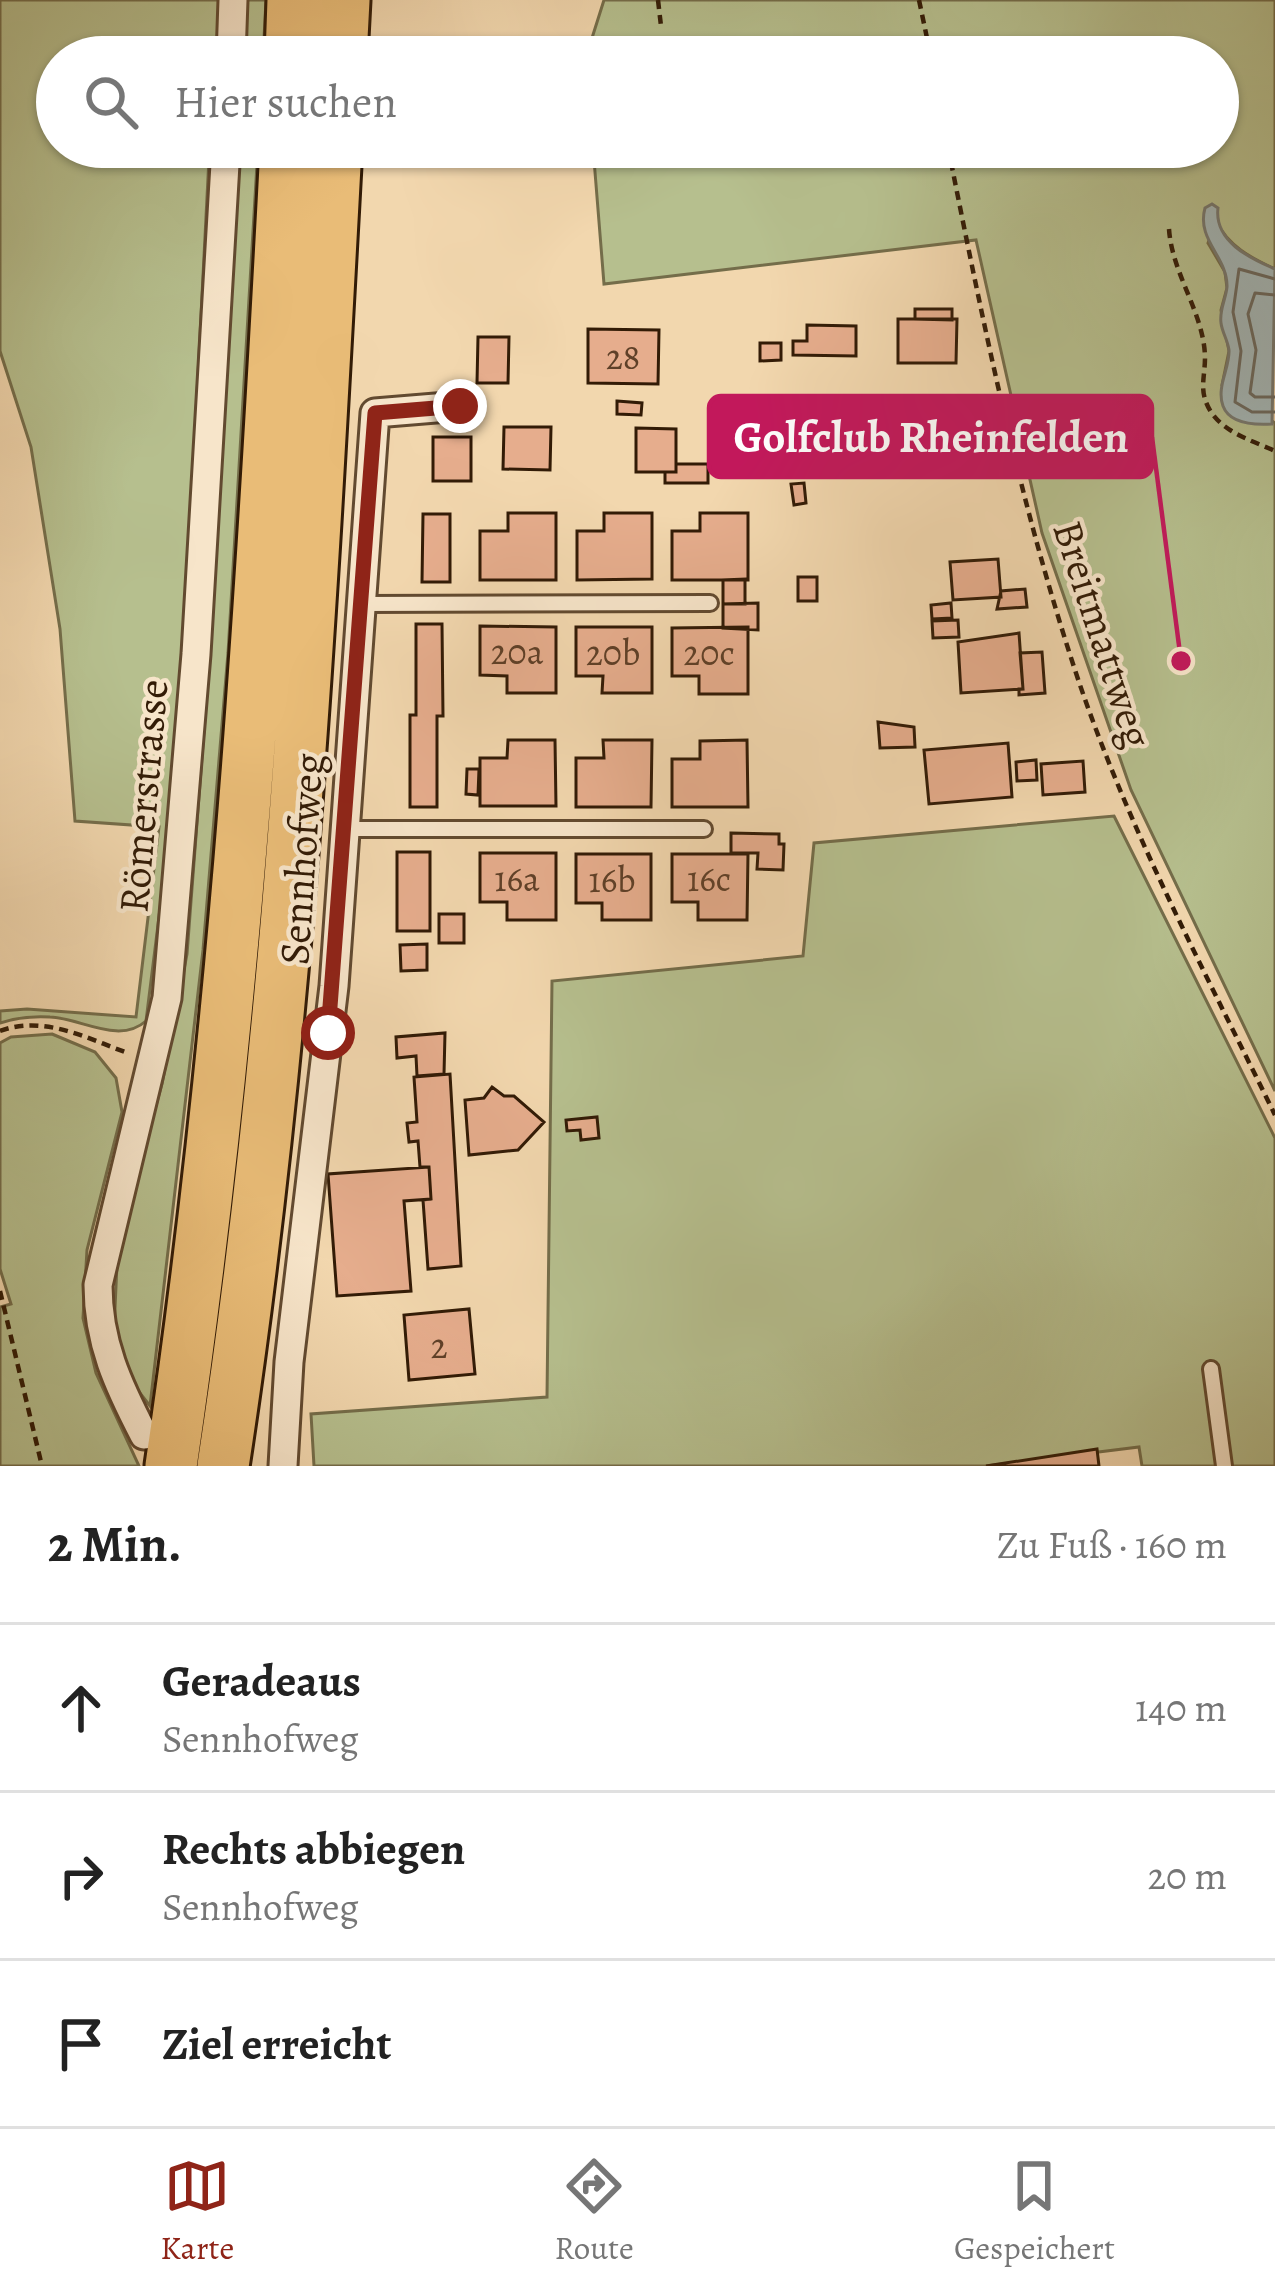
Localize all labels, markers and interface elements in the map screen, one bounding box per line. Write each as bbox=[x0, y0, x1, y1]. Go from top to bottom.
search box bbox=[36, 36, 1239, 168]
icon: search bbox=[78, 69, 144, 135]
text: Hier suchen bbox=[174, 71, 397, 133]
house number: 28 bbox=[606, 332, 640, 381]
route end bbox=[433, 379, 487, 433]
callout: Golfclub Rheinfelden bbox=[709, 396, 1152, 477]
text: Golfclub Rheinfelden bbox=[733, 406, 1129, 468]
street label: Breitmattweg bbox=[1040, 513, 1166, 755]
house number: 20a bbox=[490, 627, 544, 676]
house number: 20b bbox=[586, 628, 640, 677]
house number: 20c bbox=[683, 628, 735, 677]
street label: Römerstrasse bbox=[104, 677, 182, 915]
street label: Sennhofweg bbox=[265, 751, 337, 967]
house number: 16a bbox=[494, 854, 540, 903]
house number: 16c bbox=[687, 854, 731, 903]
house number: 16b bbox=[588, 855, 636, 904]
route start bbox=[301, 1006, 355, 1060]
house number: 2 bbox=[430, 1321, 448, 1370]
text: 2 Min. bbox=[48, 1509, 182, 1579]
text: Zu Fuß · 160 m bbox=[997, 1518, 1227, 1571]
text: Geradeaus bbox=[162, 1650, 361, 1712]
icon: ahead bbox=[48, 1675, 114, 1741]
text: 140 m bbox=[1135, 1681, 1227, 1734]
text: Sennhofweg bbox=[162, 1712, 359, 1765]
text: Rechts abbiegen bbox=[162, 1818, 465, 1880]
icon: right bbox=[48, 1843, 114, 1909]
text: 20 m bbox=[1148, 1849, 1227, 1902]
text: Sennhofweg bbox=[162, 1880, 359, 1933]
icon: arrive bbox=[48, 2011, 114, 2077]
text: Ziel erreicht bbox=[162, 2013, 391, 2075]
tab: Karte bbox=[160, 2153, 234, 2270]
tab: Route bbox=[555, 2153, 634, 2270]
tab: Gespeichert bbox=[954, 2153, 1115, 2270]

